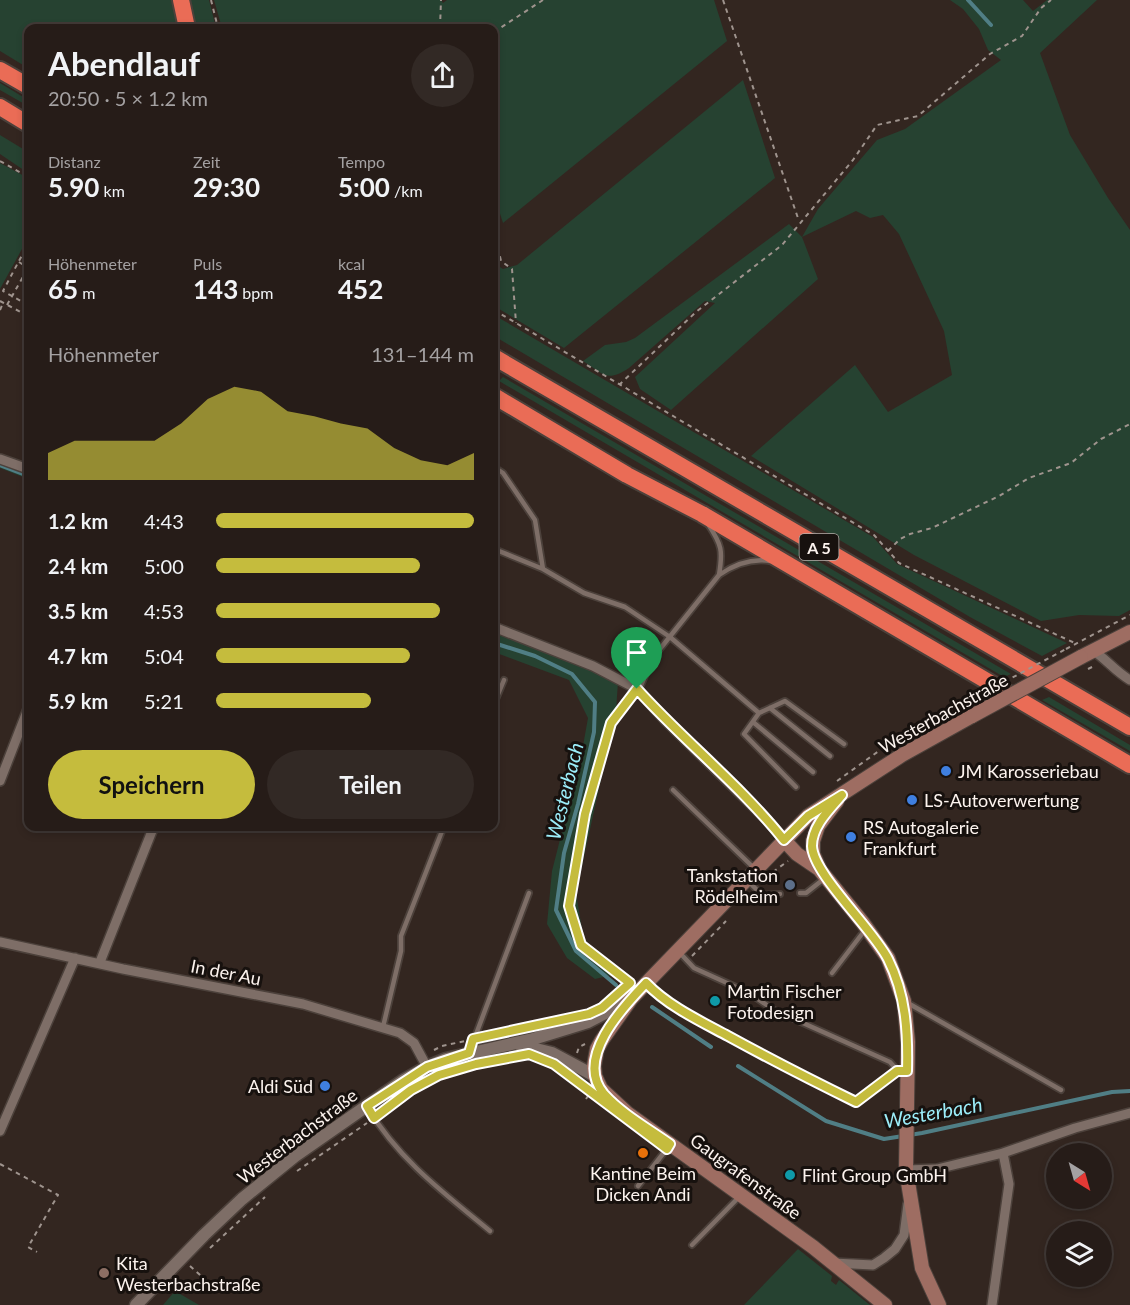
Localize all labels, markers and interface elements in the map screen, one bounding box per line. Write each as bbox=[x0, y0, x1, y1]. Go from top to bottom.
text: Abendlauf bbox=[48, 43, 200, 83]
button: share bbox=[411, 44, 474, 107]
text: 20:50 · 5 × 1.2 km bbox=[48, 86, 208, 110]
text: Distanz bbox=[48, 152, 101, 171]
text: Zeit bbox=[193, 152, 220, 171]
text: Tempo bbox=[338, 152, 385, 171]
text: 5.90 bbox=[48, 171, 99, 203]
text: 29:30 bbox=[193, 171, 260, 203]
text: 5:00 bbox=[338, 171, 390, 203]
text: km bbox=[99, 181, 125, 200]
text: /km bbox=[390, 181, 423, 200]
text: Höhenmeter bbox=[48, 254, 137, 273]
text: Puls bbox=[193, 254, 222, 273]
text: kcal bbox=[338, 254, 365, 273]
text: 65 bbox=[48, 273, 78, 305]
text: 143 bbox=[193, 273, 238, 305]
text: 452 bbox=[338, 273, 383, 305]
text: m bbox=[78, 283, 95, 302]
text: bpm bbox=[238, 283, 273, 302]
text: Höhenmeter bbox=[48, 342, 159, 366]
text: 131–144 m bbox=[371, 342, 474, 366]
text: 1.2 km bbox=[48, 509, 108, 533]
text: 4:43 bbox=[144, 509, 184, 533]
road number: A 5 bbox=[800, 534, 838, 560]
text: 2.4 km bbox=[48, 554, 108, 578]
text: 5:00 bbox=[144, 554, 184, 578]
text: 3.5 km bbox=[48, 599, 108, 623]
text: 4:53 bbox=[144, 599, 184, 623]
pin bbox=[611, 627, 662, 689]
icon: arrive bbox=[620, 636, 653, 669]
text: 4.7 km bbox=[48, 644, 108, 668]
text: 5:04 bbox=[144, 644, 184, 668]
street label: Westerbachstraße bbox=[874, 668, 1012, 758]
text: 5.9 km bbox=[48, 689, 108, 713]
text: 5:21 bbox=[144, 689, 184, 713]
water label: Westerbach bbox=[540, 740, 588, 842]
button: Speichern bbox=[48, 750, 255, 819]
button: Teilen bbox=[267, 750, 474, 819]
place label: JM Karosseriebau bbox=[958, 760, 1099, 782]
marker: JM Karosseriebau bbox=[939, 764, 953, 778]
place label: LS-Autoverwertung bbox=[924, 789, 1079, 811]
marker: LS-Autoverwertung bbox=[905, 793, 919, 807]
place label: RS Autogalerie Frankfurt bbox=[863, 816, 979, 859]
marker: RS Autogalerie Frankfurt bbox=[844, 830, 858, 844]
place label: Tankstation Rödelheim bbox=[687, 864, 778, 907]
marker: Tankstation Rödelheim bbox=[783, 878, 797, 892]
street label: In der Au bbox=[189, 954, 263, 990]
place label: Martin Fischer Fotodesign bbox=[727, 980, 842, 1023]
marker: Martin Fischer Fotodesign bbox=[708, 994, 722, 1008]
place label: Aldi Süd bbox=[248, 1075, 313, 1097]
marker: Aldi Süd bbox=[318, 1079, 332, 1093]
street label: Westerbachstraße bbox=[233, 1084, 361, 1188]
water label: Westerbach bbox=[882, 1092, 984, 1132]
street label: Gaugrafenstraße bbox=[686, 1128, 806, 1224]
north arrow bbox=[1046, 1143, 1112, 1209]
map controls bbox=[1046, 1143, 1112, 1287]
marker: Kantine Beim Dicken Andi bbox=[636, 1146, 650, 1160]
place label: Kantine Beim Dicken Andi bbox=[590, 1162, 696, 1205]
place label: Flint Group GmbH bbox=[802, 1164, 947, 1186]
marker: Flint Group GmbH bbox=[783, 1168, 797, 1182]
button: layers bbox=[1046, 1221, 1112, 1287]
place label: Kita Westerbachstraße bbox=[116, 1252, 261, 1295]
marker: Kita Westerbachstraße bbox=[97, 1266, 111, 1280]

